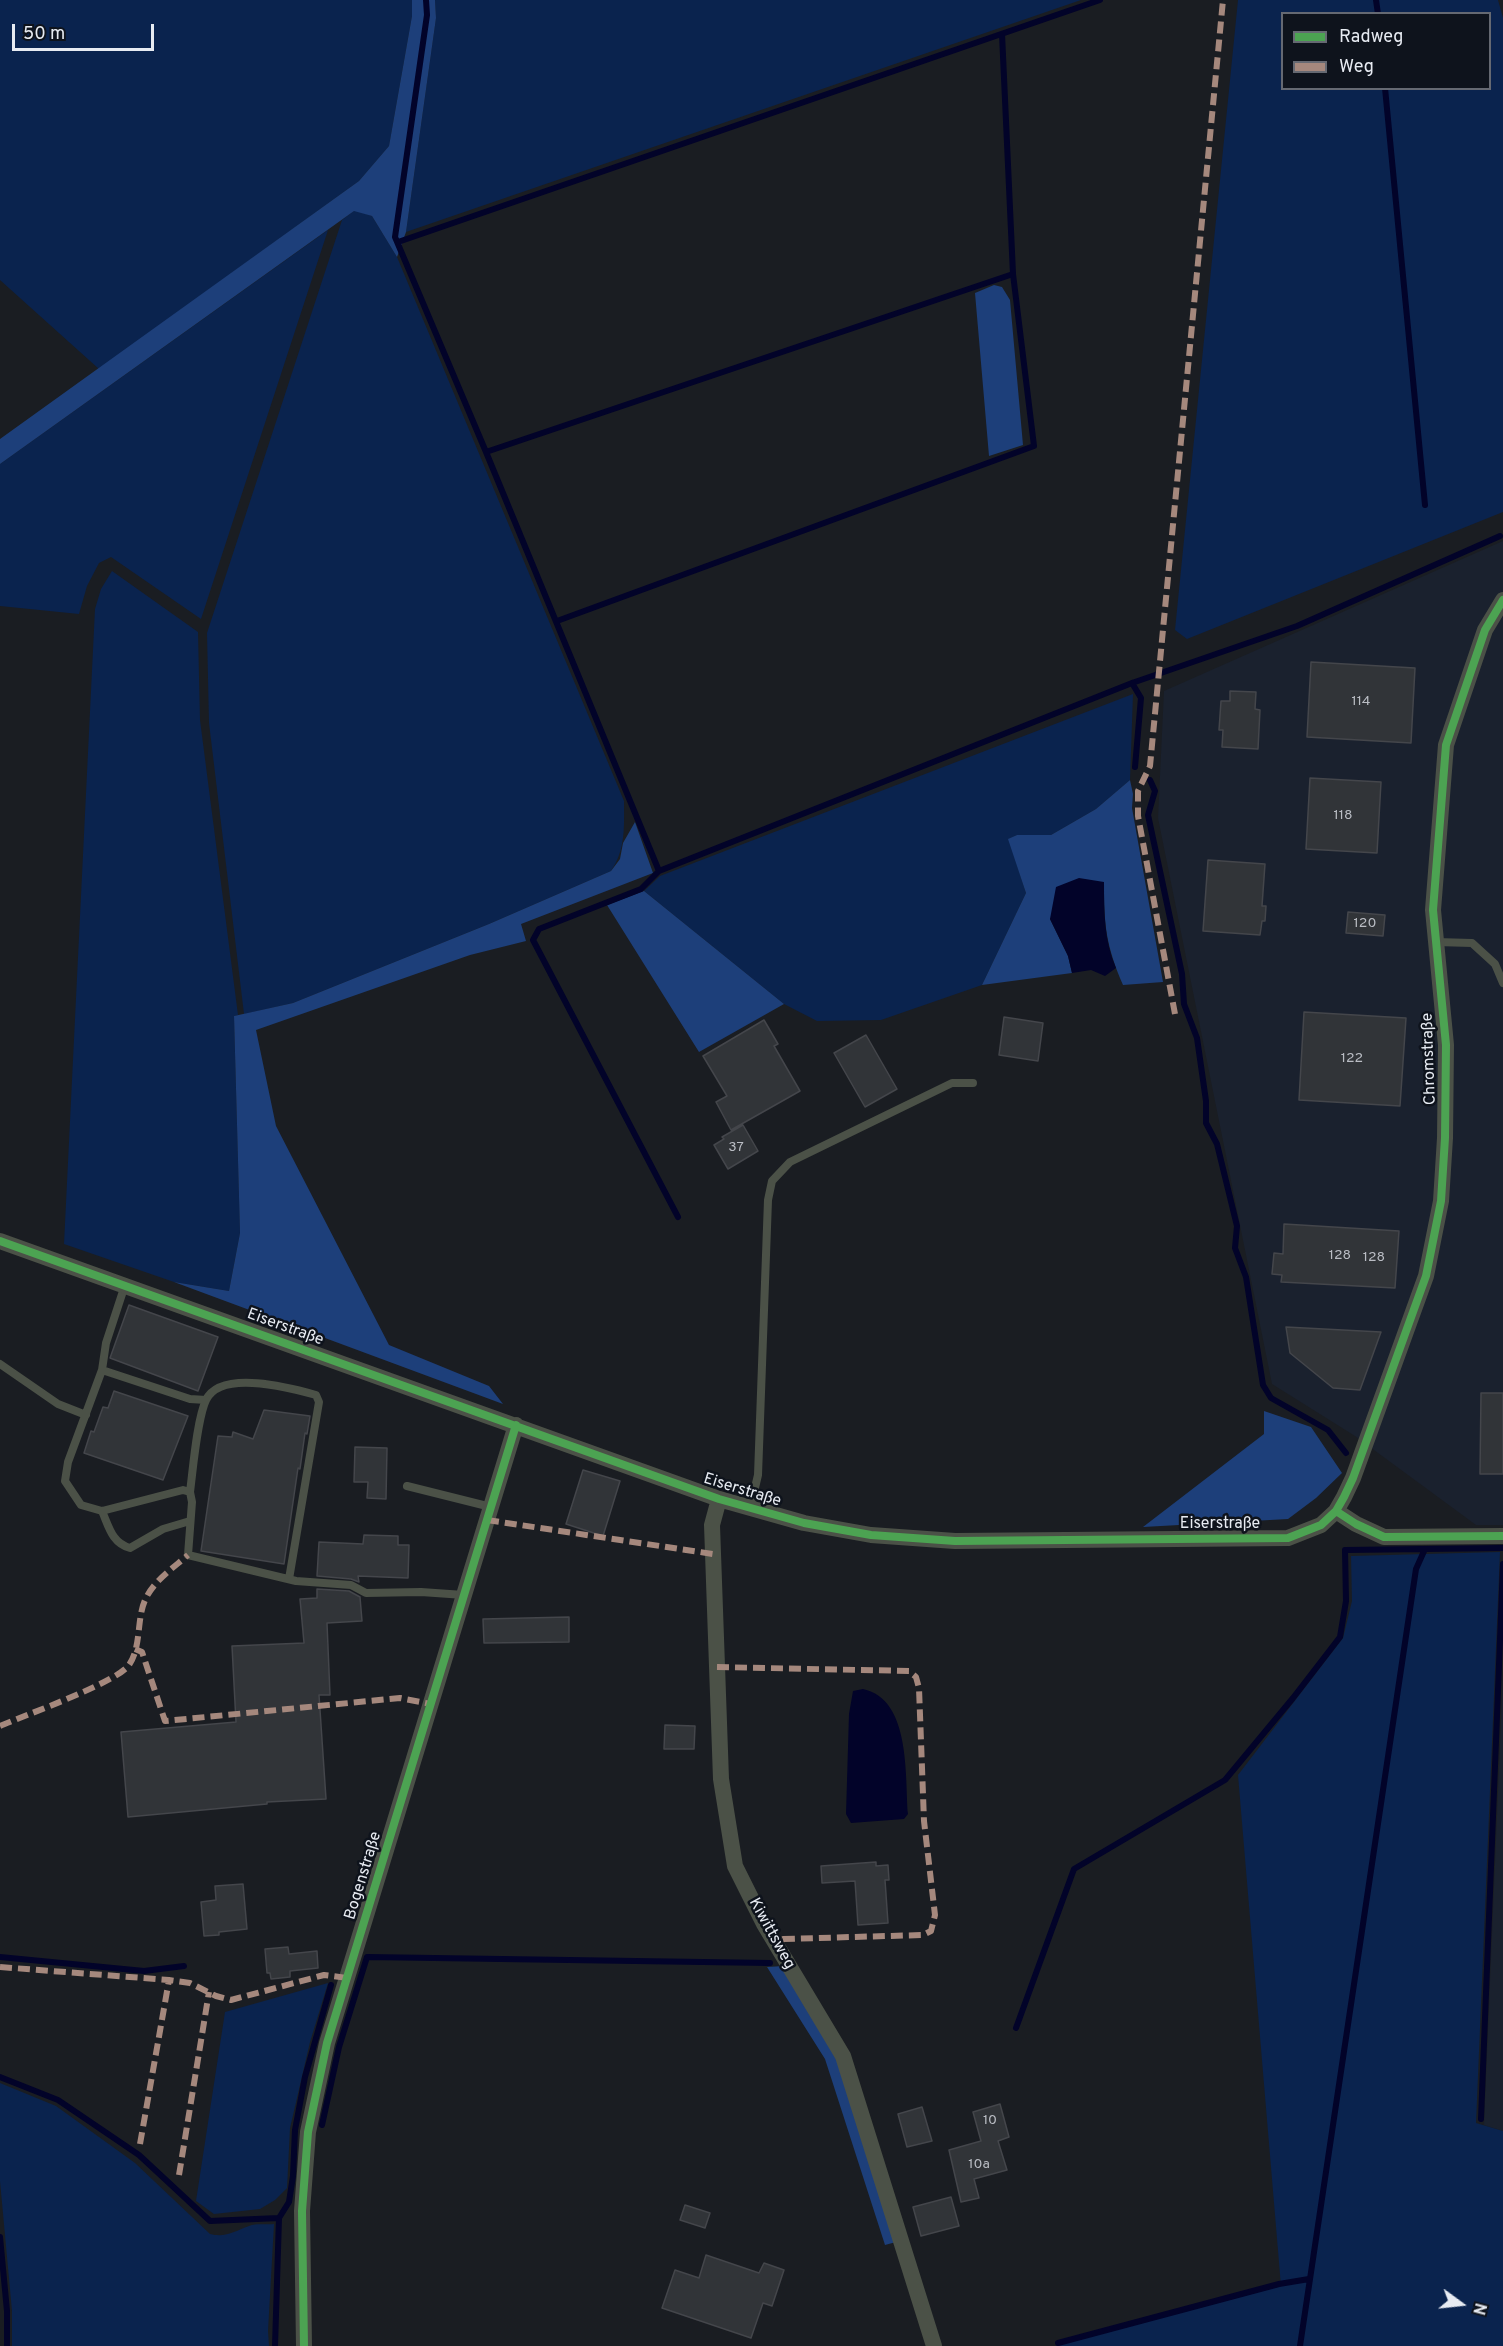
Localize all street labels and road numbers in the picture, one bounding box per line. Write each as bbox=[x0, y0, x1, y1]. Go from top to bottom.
street label: Chromstraße bbox=[1419, 1013, 1441, 1105]
street label: Eiserstraße bbox=[244, 1305, 326, 1351]
street label: Eiserstraße bbox=[701, 1470, 783, 1512]
street label: Eiserstraße bbox=[1180, 1515, 1260, 1535]
street label: Bogenstraße bbox=[342, 1830, 386, 1922]
street label: Kiwittsweg bbox=[744, 1895, 798, 1973]

